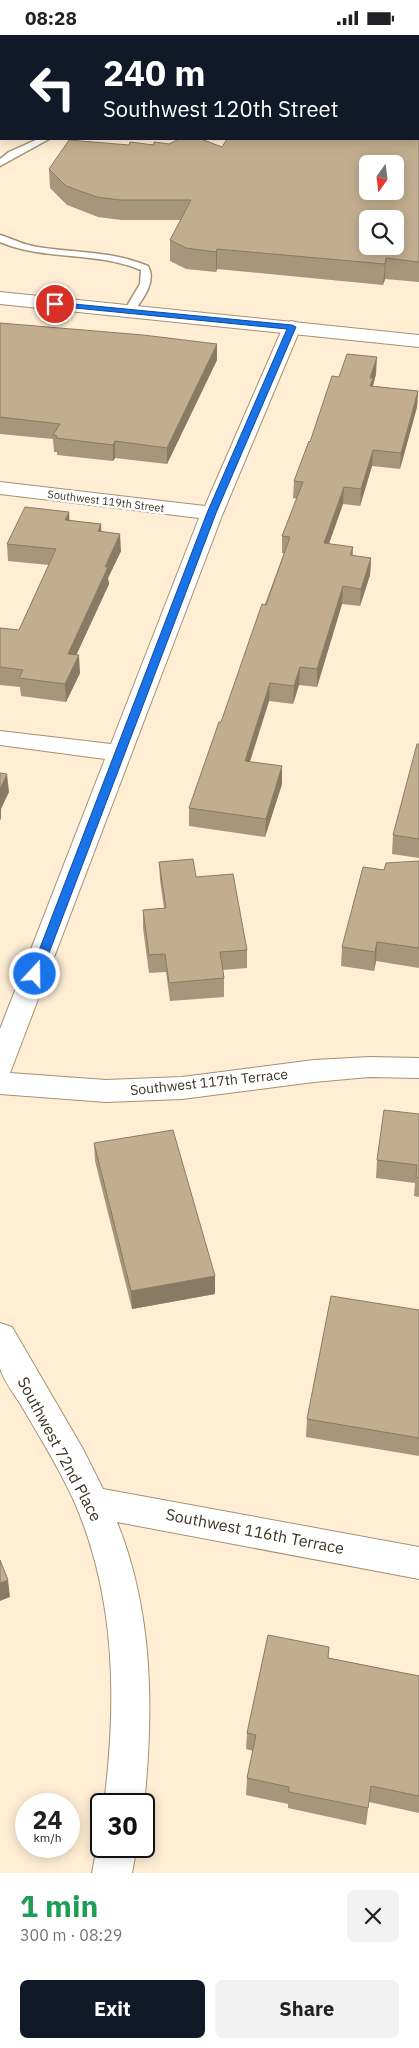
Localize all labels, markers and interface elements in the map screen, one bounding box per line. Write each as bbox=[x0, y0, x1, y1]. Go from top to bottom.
text: 08:28 bbox=[25, 6, 77, 30]
text: 240 m bbox=[103, 50, 206, 96]
icon: left bbox=[20, 55, 85, 120]
text: Southwest 120th Street bbox=[103, 94, 338, 123]
north arrow bbox=[359, 155, 404, 200]
map controls bbox=[359, 155, 404, 255]
button: search bbox=[359, 210, 404, 255]
pin bbox=[34, 283, 76, 325]
icon: arrive bbox=[41, 290, 69, 318]
street label: Southwest 119th Street bbox=[47, 487, 165, 515]
position arrow bbox=[8, 947, 60, 999]
street label: Southwest 117th Terrace bbox=[129, 1065, 289, 1099]
street label: Southwest 72nd Place bbox=[13, 1373, 107, 1525]
street label: Southwest 116th Terrace bbox=[164, 1504, 346, 1558]
speed limit sign: 30 bbox=[90, 1793, 155, 1858]
text: 24 bbox=[32, 1803, 63, 1836]
text: km/h bbox=[33, 1830, 62, 1845]
text: 1 min bbox=[20, 1886, 98, 1925]
button: close bbox=[347, 1890, 399, 1942]
text: 300 m · 08:29 bbox=[20, 1925, 122, 1945]
button: Exit bbox=[20, 1980, 205, 2038]
button: Share bbox=[215, 1980, 399, 2038]

